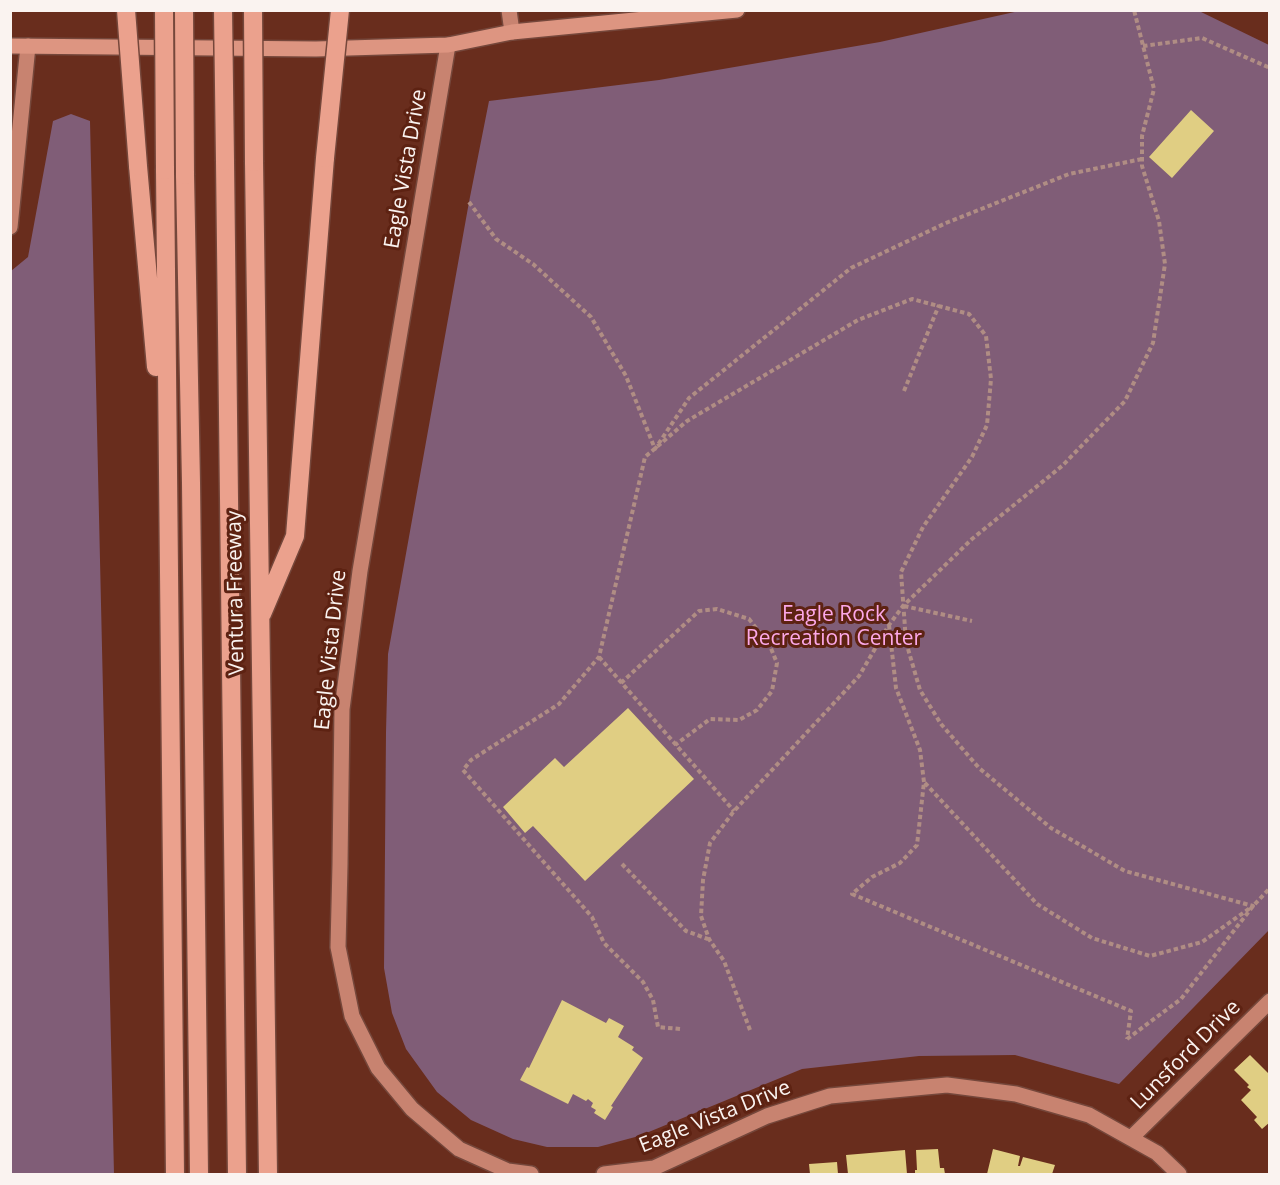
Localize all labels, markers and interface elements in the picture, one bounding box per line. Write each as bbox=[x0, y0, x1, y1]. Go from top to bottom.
street label: Eagle Vista Drive bbox=[380, 87, 432, 251]
street label: Ventura Freeway bbox=[222, 510, 250, 676]
street label: Eagle Vista Drive bbox=[310, 569, 352, 731]
park label: Eagle Rock Recreation Center bbox=[746, 602, 922, 652]
street label: Lunsford Drive bbox=[1126, 995, 1246, 1115]
street label: Eagle Vista Drive bbox=[636, 1075, 794, 1159]

